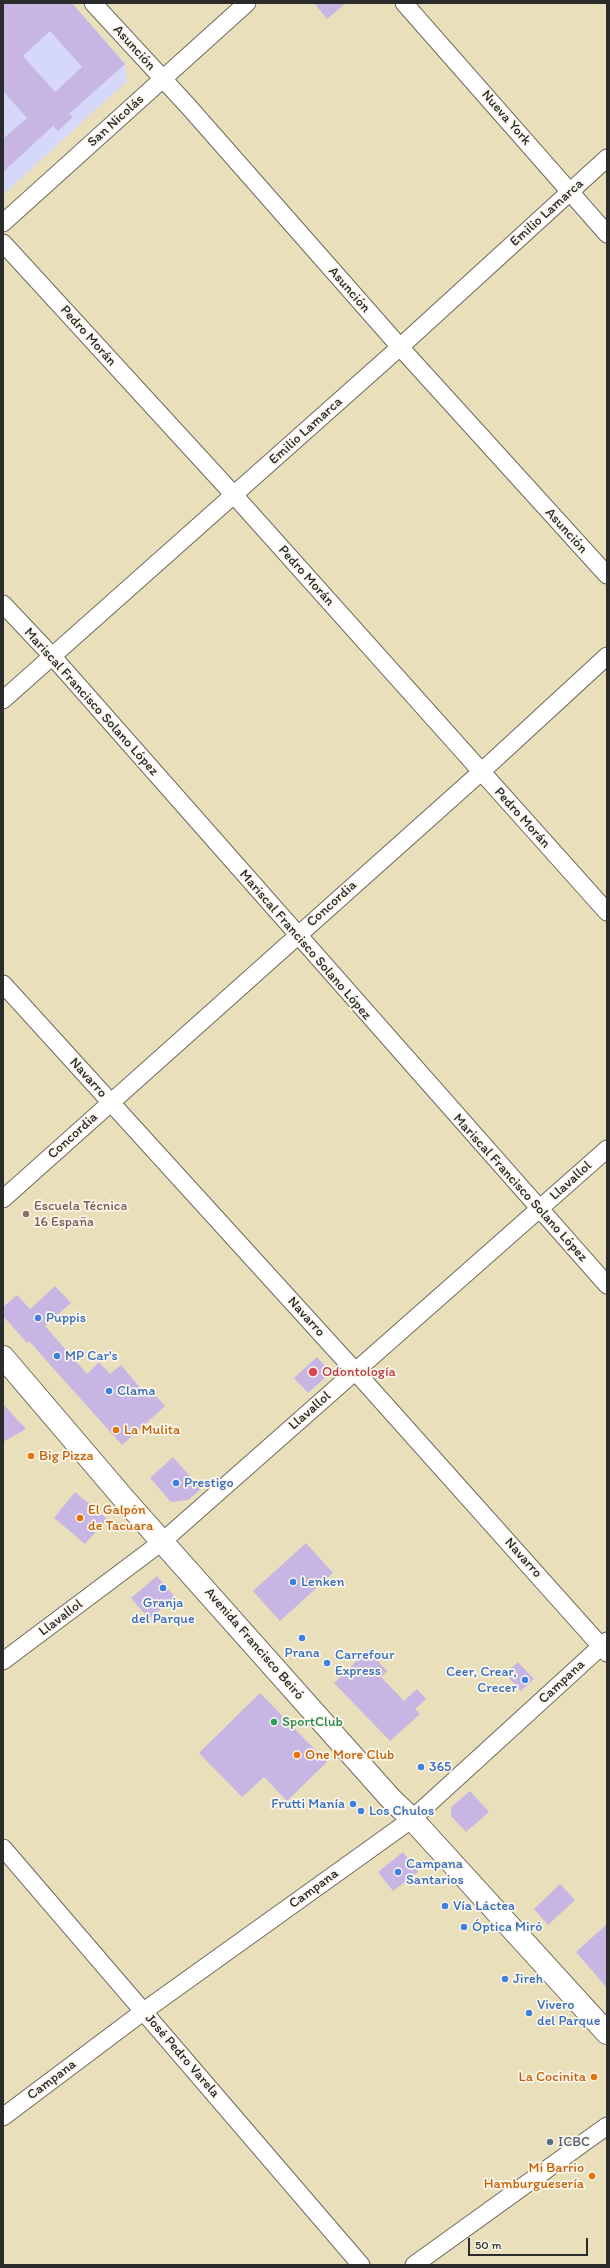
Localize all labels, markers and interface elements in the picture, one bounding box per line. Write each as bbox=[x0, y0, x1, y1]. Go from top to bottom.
street label: Asunción bbox=[109, 22, 159, 74]
street label: Nueva York bbox=[477, 87, 535, 149]
street label: San Nicolás bbox=[84, 91, 148, 151]
street label: Emilio Lamarca bbox=[507, 176, 587, 250]
street label: Asunción bbox=[324, 263, 374, 317]
street label: Pedro Morán bbox=[56, 302, 120, 370]
street label: Emilio Lamarca bbox=[266, 394, 346, 468]
street label: Asunción bbox=[541, 505, 591, 557]
street label: Pedro Morán bbox=[274, 542, 338, 610]
street label: Mariscal Francisco Solano López bbox=[20, 625, 162, 779]
street label: Pedro Morán bbox=[490, 784, 554, 852]
street label: Mariscal Francisco Solano López bbox=[235, 867, 375, 1023]
street label: Concordia bbox=[303, 877, 361, 931]
street label: Navarro bbox=[66, 1055, 110, 1101]
street label: Concordia bbox=[44, 1109, 102, 1163]
street label: Mariscal Francisco Solano López bbox=[449, 1111, 591, 1265]
street label: Llavallol bbox=[547, 1158, 595, 1204]
place label: Escuela Técnica 16 España bbox=[34, 1198, 127, 1230]
marker: Escuela Técnica 16 España bbox=[21, 1209, 31, 1219]
street label: Navarro bbox=[284, 1294, 328, 1340]
place label: Puppis bbox=[46, 1310, 86, 1326]
marker: Puppis bbox=[33, 1313, 43, 1323]
place label: MP Car's bbox=[65, 1348, 118, 1364]
marker: MP Car's bbox=[52, 1351, 62, 1361]
place label: Odontología bbox=[322, 1364, 396, 1380]
marker: Odontología bbox=[307, 1366, 319, 1378]
place label: Clama bbox=[117, 1383, 155, 1399]
marker: Clama bbox=[104, 1386, 114, 1396]
street label: Llavallol bbox=[285, 1388, 335, 1434]
place label: La Mulita bbox=[124, 1422, 180, 1438]
marker: La Mulita bbox=[111, 1425, 121, 1435]
place label: Big Pizza bbox=[39, 1448, 93, 1464]
marker: Big Pizza bbox=[26, 1451, 36, 1461]
place label: Prestigo bbox=[184, 1475, 234, 1491]
marker: Prestigo bbox=[171, 1478, 181, 1488]
place label: El Galpón de Tacuara bbox=[88, 1502, 153, 1534]
marker: El Galpón de Tacuara bbox=[75, 1513, 85, 1523]
street label: Navarro bbox=[501, 1535, 545, 1581]
place label: Lenken bbox=[301, 1574, 344, 1590]
marker: Lenken bbox=[288, 1577, 298, 1587]
marker: Granja del Parque bbox=[158, 1583, 168, 1593]
street label: Avenida Francisco Beiró bbox=[201, 1584, 307, 1704]
place label: Granja del Parque bbox=[131, 1595, 195, 1628]
street label: Llavallol bbox=[36, 1596, 86, 1640]
marker: Prana bbox=[297, 1633, 307, 1643]
place label: Prana bbox=[284, 1645, 320, 1661]
place label: Carrefour Express bbox=[335, 1647, 394, 1680]
street label: Campana bbox=[535, 1656, 589, 1708]
marker: Carrefour Express bbox=[322, 1658, 332, 1668]
place label: Ceer, Crear, Crecer bbox=[446, 1664, 517, 1696]
marker: Ceer, Crear, Crecer bbox=[520, 1675, 530, 1685]
place label: SportClub bbox=[282, 1714, 343, 1730]
marker: SportClub bbox=[269, 1717, 279, 1727]
place label: One More Club bbox=[305, 1747, 394, 1763]
marker: One More Club bbox=[292, 1750, 302, 1760]
place label: 365 bbox=[429, 1759, 451, 1775]
marker: 365 bbox=[416, 1762, 426, 1772]
place label: Frutti Manía bbox=[271, 1796, 345, 1812]
marker: Frutti Manía bbox=[348, 1799, 358, 1809]
place label: Los Chulos bbox=[369, 1803, 434, 1819]
marker: Los Chulos bbox=[356, 1806, 366, 1816]
place label: Campana Santarios bbox=[406, 1856, 464, 1888]
street label: Campana bbox=[286, 1865, 342, 1913]
marker: Campana Santarios bbox=[393, 1867, 403, 1877]
place label: Vía Láctea bbox=[453, 1898, 515, 1914]
marker: Vía Láctea bbox=[440, 1901, 450, 1911]
place label: Óptica Miró bbox=[472, 1919, 542, 1935]
marker: Óptica Miró bbox=[459, 1922, 469, 1932]
place label: Jireh bbox=[513, 1971, 543, 1987]
marker: Jireh bbox=[500, 1974, 510, 1984]
place label: Vivero del Parque bbox=[537, 1997, 600, 2030]
marker: Vivero del Parque bbox=[524, 2008, 534, 2018]
street label: José Pedro Varela bbox=[141, 2011, 223, 2101]
street label: Campana bbox=[24, 2056, 80, 2104]
place label: La Cocinita bbox=[519, 2069, 586, 2085]
marker: La Cocinita bbox=[589, 2072, 599, 2082]
place label: ICBC bbox=[558, 2134, 590, 2150]
marker: ICBC bbox=[545, 2137, 555, 2147]
place label: Mi Barrio Hamburguesería bbox=[484, 2160, 584, 2192]
marker: Mi Barrio Hamburguesería bbox=[587, 2171, 597, 2181]
scale bar bbox=[470, 2230, 590, 2256]
text: 50 m bbox=[475, 2238, 501, 2252]

